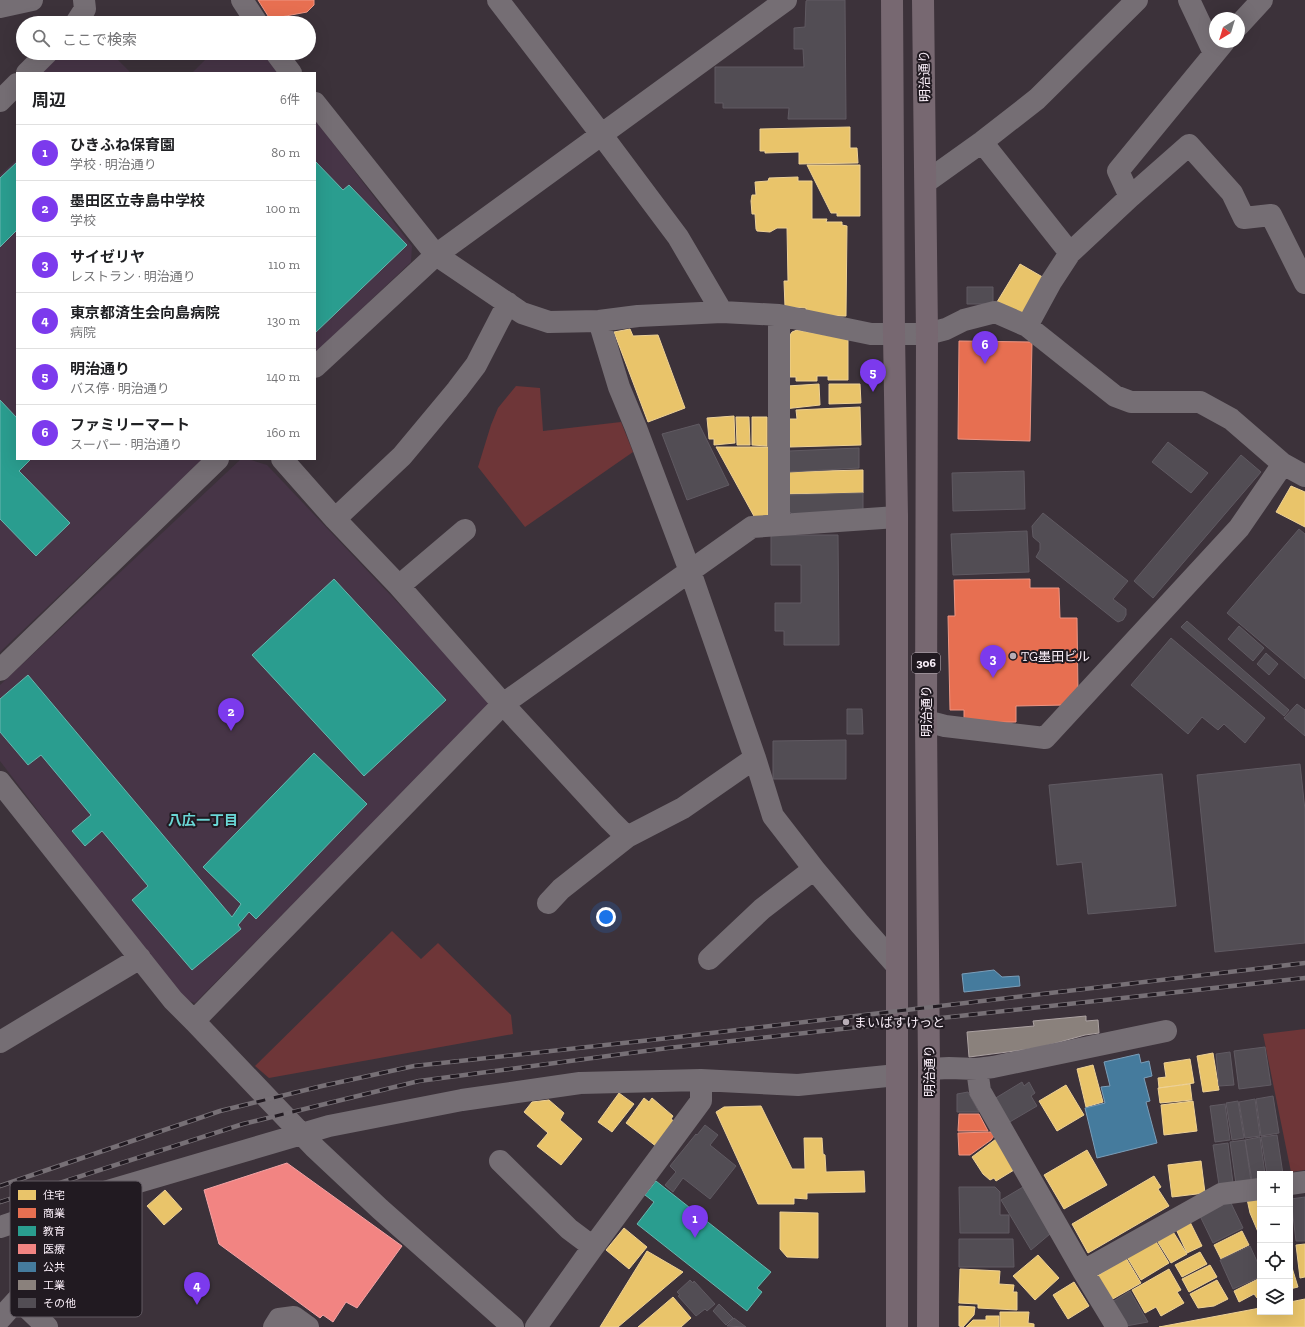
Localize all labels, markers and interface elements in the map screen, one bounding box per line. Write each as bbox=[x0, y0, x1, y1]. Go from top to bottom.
north arrow bbox=[1209, 12, 1245, 48]
search box bbox=[16, 16, 316, 60]
icon: search bbox=[30, 27, 52, 49]
text: ここで検索 bbox=[62, 31, 137, 49]
street label: 明治通り bbox=[917, 50, 932, 102]
text: 周辺 bbox=[32, 90, 66, 110]
text: 6件 bbox=[280, 92, 300, 107]
text: ひきふね保育園 bbox=[70, 136, 175, 154]
text: 1 bbox=[42, 145, 48, 160]
text: 80 m bbox=[271, 145, 300, 160]
text: 学校 · 明治通り bbox=[70, 157, 157, 172]
text: 墨田区立寺島中学校 bbox=[70, 192, 205, 210]
text: 2 bbox=[42, 201, 48, 216]
text: 100 m bbox=[266, 201, 300, 216]
text: 学校 bbox=[70, 213, 96, 228]
text: サイゼリヤ bbox=[70, 248, 145, 266]
text: 3 bbox=[42, 257, 48, 272]
text: 110 m bbox=[268, 257, 300, 272]
text: レストラン · 明治通り bbox=[70, 269, 196, 284]
text: 東京都済生会向島病院 bbox=[70, 304, 220, 322]
text: 4 bbox=[41, 313, 49, 328]
text: 130 m bbox=[267, 313, 300, 328]
text: 病院 bbox=[70, 325, 96, 340]
pin: 6 bbox=[972, 331, 998, 364]
pin: 5 bbox=[860, 359, 886, 392]
text: 明治通り bbox=[70, 360, 130, 378]
text: 5 bbox=[42, 369, 48, 384]
text: 140 m bbox=[266, 369, 300, 384]
text: バス停 · 明治通り bbox=[70, 381, 170, 396]
text: ファミリーマート bbox=[70, 416, 190, 434]
text: 6 bbox=[42, 425, 48, 440]
text: 160 m bbox=[266, 425, 300, 440]
text: スーパー · 明治通り bbox=[70, 437, 183, 452]
pin: 3 bbox=[980, 645, 1006, 678]
place label: TG墨田ビル bbox=[1021, 649, 1090, 664]
marker: TG墨田ビル bbox=[1008, 651, 1018, 661]
road number: 306 bbox=[912, 653, 940, 673]
street label: 明治通り bbox=[919, 685, 934, 737]
pin: 2 bbox=[218, 698, 244, 731]
district label: 八広一丁目 bbox=[168, 812, 238, 829]
your location bbox=[596, 907, 616, 927]
place label: まいばすけっと bbox=[854, 1015, 945, 1030]
marker: まいばすけっと bbox=[841, 1017, 851, 1027]
street label: 明治通り bbox=[922, 1045, 937, 1097]
map controls bbox=[1257, 1171, 1293, 1315]
button: + bbox=[1257, 1171, 1293, 1207]
legend bbox=[10, 1181, 142, 1317]
text: 住宅 bbox=[43, 1189, 65, 1202]
pin: 1 bbox=[682, 1205, 708, 1238]
text: 商業 bbox=[43, 1207, 65, 1220]
button: − bbox=[1257, 1207, 1293, 1243]
text: 教育 bbox=[43, 1225, 65, 1238]
text: 医療 bbox=[43, 1243, 65, 1256]
button: locate bbox=[1257, 1243, 1293, 1279]
text: 公共 bbox=[43, 1261, 65, 1274]
pin: 4 bbox=[184, 1272, 210, 1305]
text: 工業 bbox=[43, 1279, 65, 1292]
button: layers bbox=[1257, 1279, 1293, 1315]
text: その他 bbox=[43, 1297, 76, 1310]

